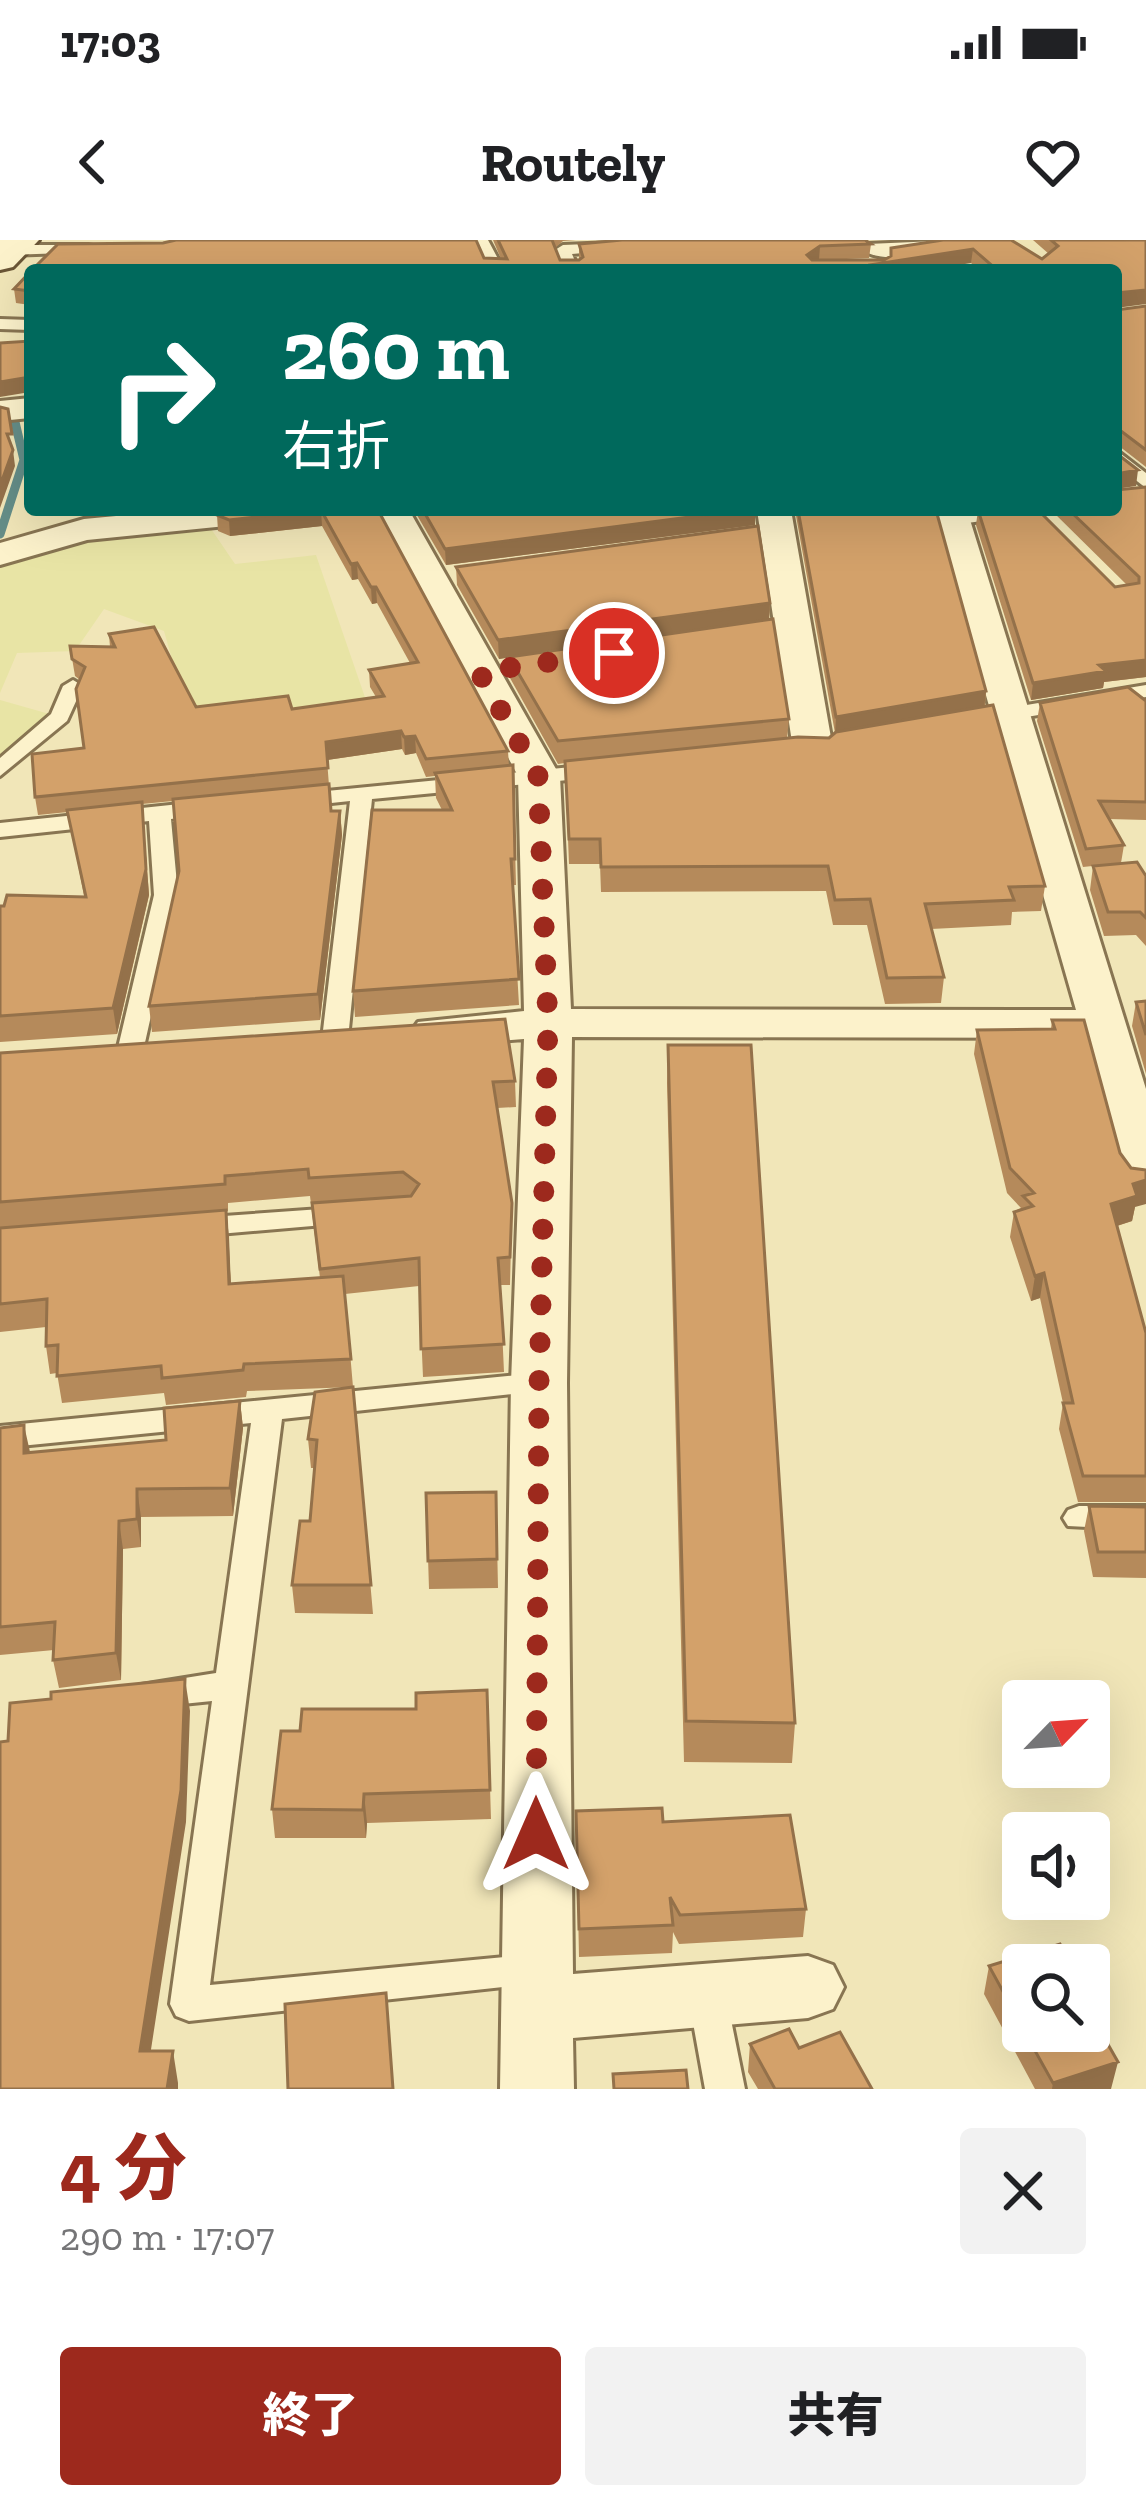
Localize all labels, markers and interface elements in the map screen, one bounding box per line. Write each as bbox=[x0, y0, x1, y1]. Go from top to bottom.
text: 17:03 bbox=[60, 15, 161, 69]
icon: back bbox=[60, 129, 126, 195]
icon: heart bbox=[1020, 129, 1086, 195]
text: Routely bbox=[481, 130, 665, 195]
text: 260 m bbox=[282, 300, 510, 401]
icon: right bbox=[84, 312, 240, 468]
text: 右折 bbox=[282, 414, 390, 479]
pin bbox=[563, 602, 665, 704]
icon: arrive bbox=[581, 620, 647, 686]
north arrow bbox=[1002, 1680, 1110, 1788]
map controls bbox=[1002, 1680, 1110, 2052]
position arrow bbox=[473, 1771, 599, 1897]
button: sound bbox=[1002, 1812, 1110, 1920]
button: search bbox=[1002, 1944, 1110, 2052]
text: 4 分 bbox=[60, 2125, 187, 2211]
button: close bbox=[960, 2128, 1086, 2254]
text: 290 m · 17:07 bbox=[60, 2213, 274, 2260]
button: 終了 bbox=[60, 2347, 561, 2485]
button: 共有 bbox=[585, 2347, 1086, 2485]

